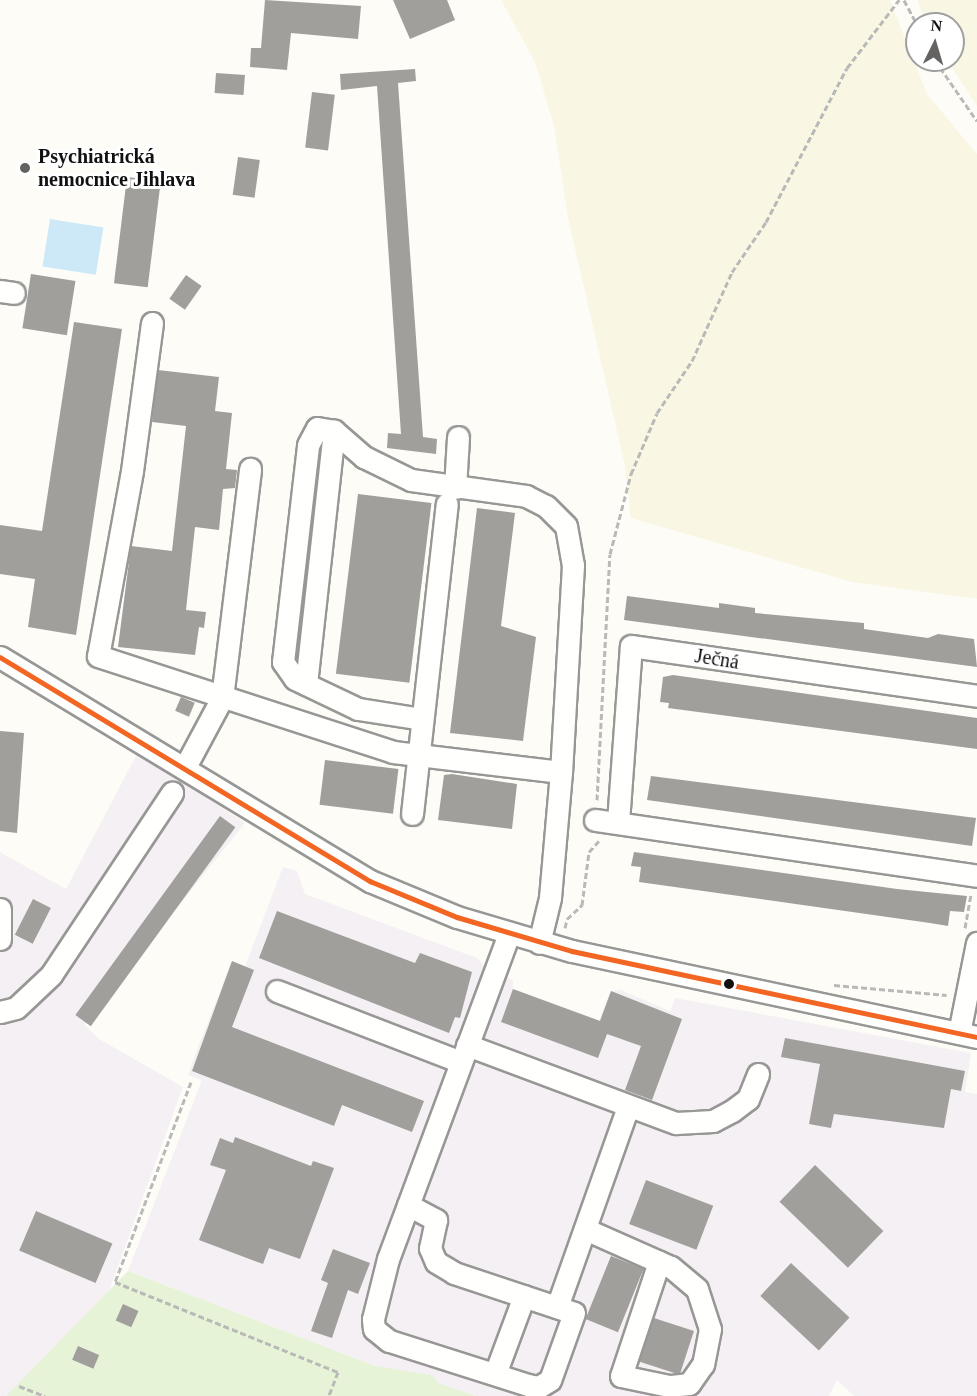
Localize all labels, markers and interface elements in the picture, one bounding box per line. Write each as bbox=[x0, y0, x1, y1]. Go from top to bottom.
north arrow bbox=[905, 12, 965, 72]
text: N bbox=[930, 17, 943, 35]
place label: Psychiatrická nemocnice Jihlava bbox=[38, 144, 195, 191]
marker: Psychiatrická nemocnice Jihlava bbox=[16, 159, 34, 177]
street label: Ječná bbox=[693, 644, 741, 674]
unlabelled marker bbox=[723, 978, 735, 990]

